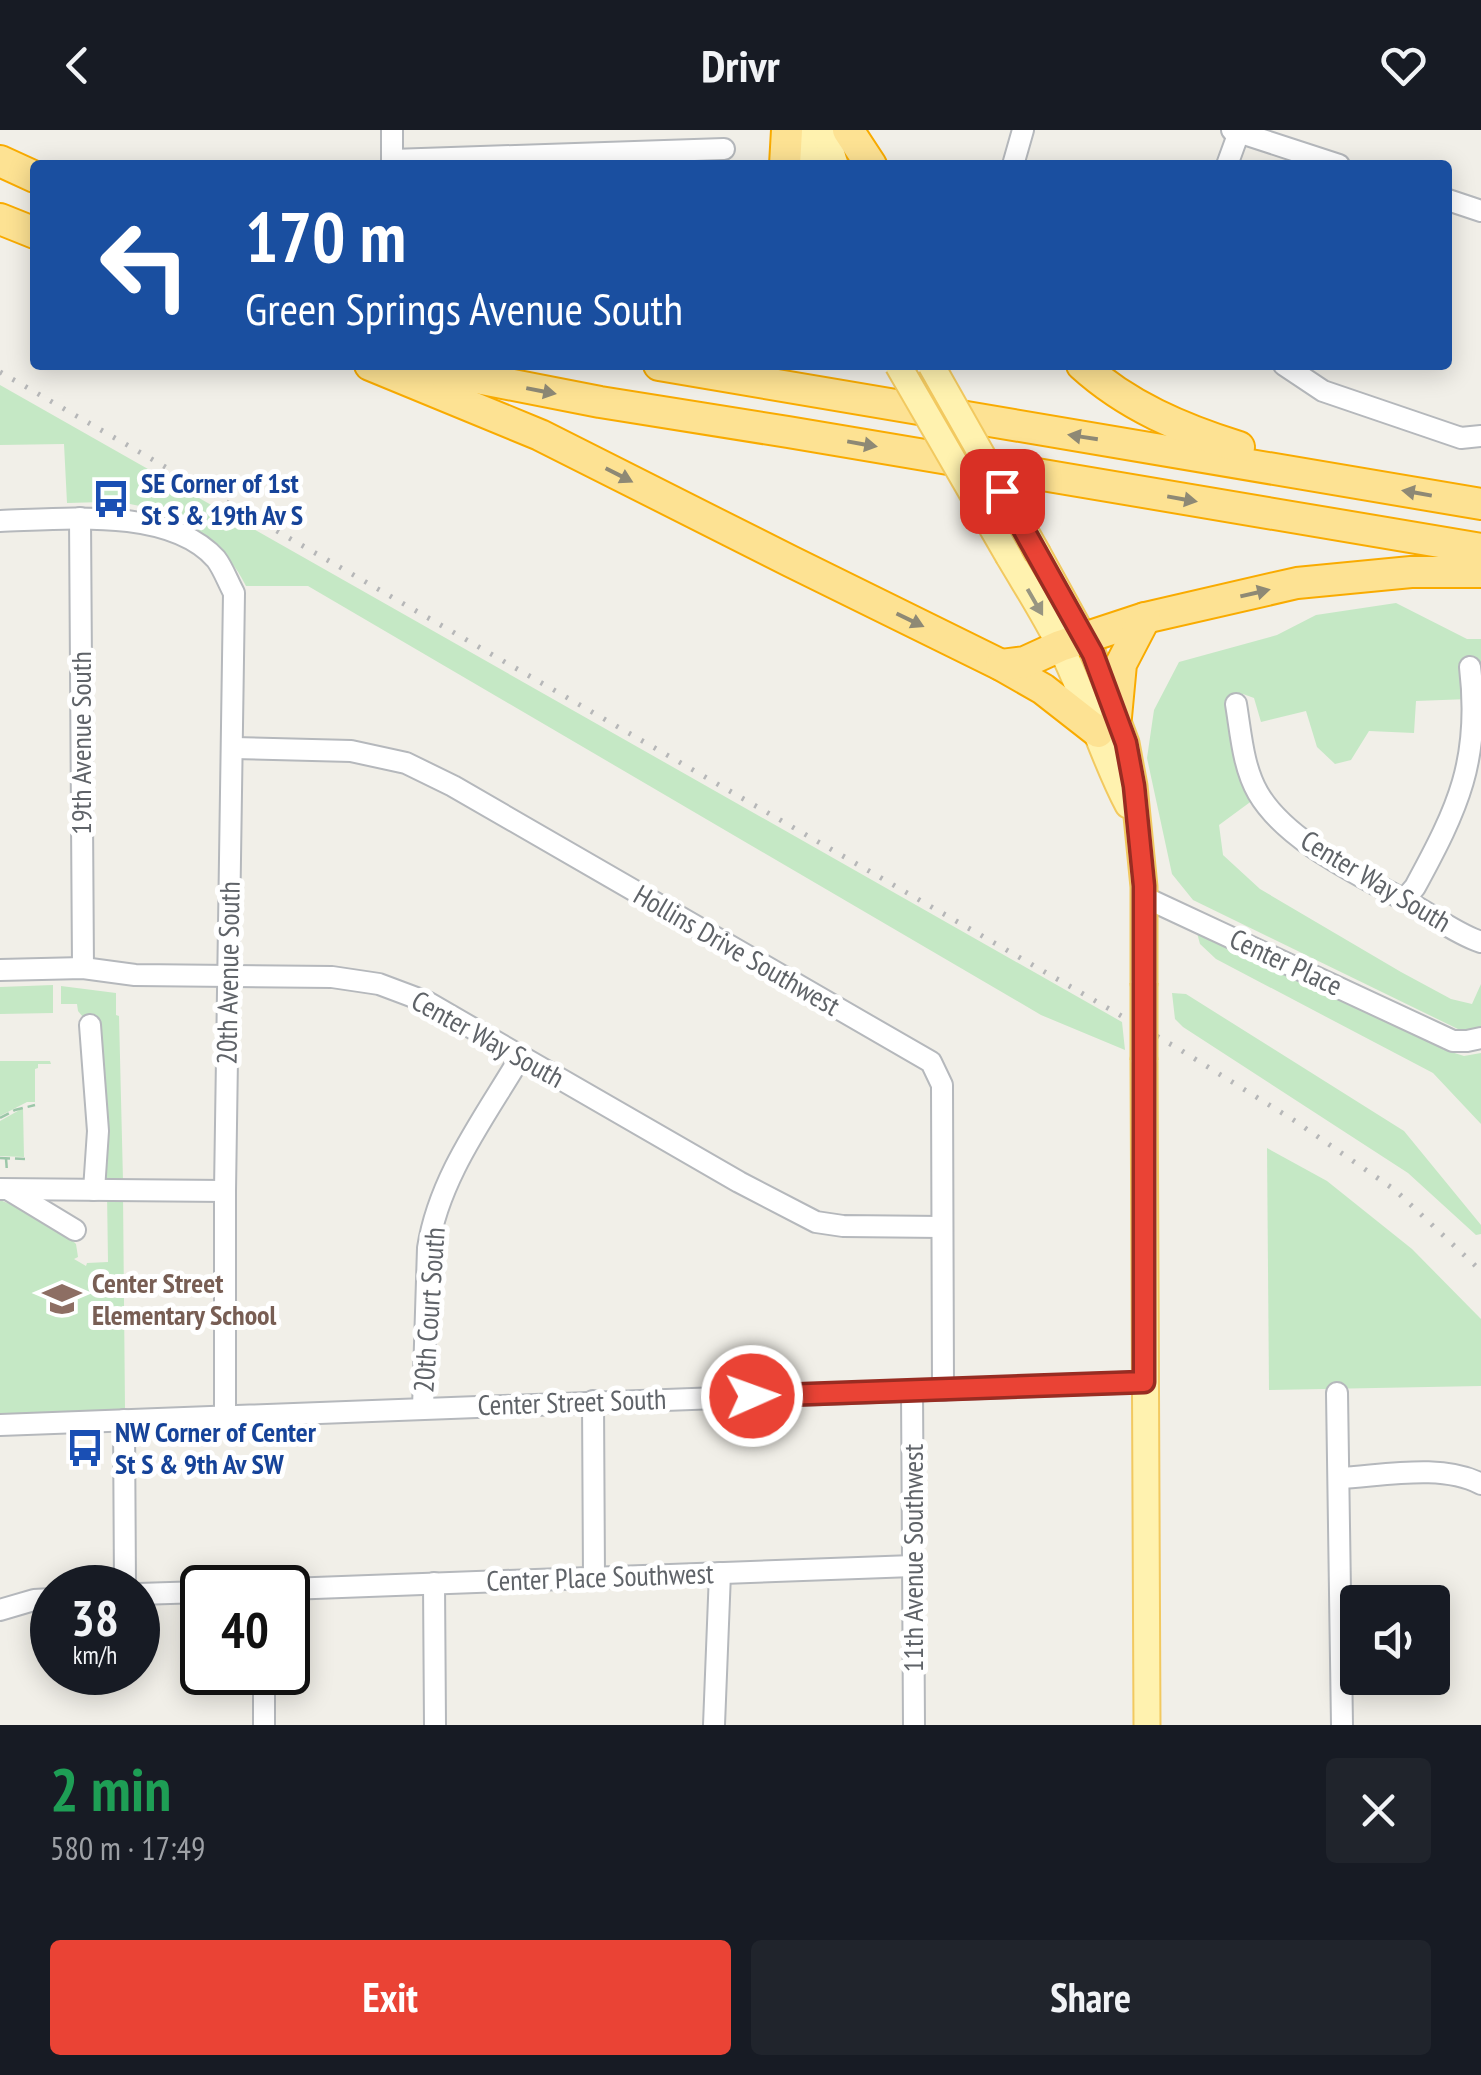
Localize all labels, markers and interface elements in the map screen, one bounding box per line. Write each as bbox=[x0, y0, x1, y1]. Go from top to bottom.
text: Drivr bbox=[701, 36, 780, 94]
icon: back bbox=[50, 38, 105, 93]
icon: heart bbox=[1376, 38, 1431, 93]
text: 170 m bbox=[245, 191, 406, 281]
icon: left bbox=[80, 200, 210, 330]
text: Green Springs Avenue South bbox=[245, 279, 683, 337]
one-way arrow bbox=[526, 383, 557, 399]
one-way arrow bbox=[1067, 429, 1098, 444]
one-way arrow bbox=[846, 437, 878, 452]
pin bbox=[960, 449, 1045, 534]
place label: SE Corner of 1st St S & 19th Av S bbox=[141, 464, 303, 533]
icon: arrive bbox=[975, 464, 1030, 519]
one-way arrow bbox=[605, 466, 634, 483]
bus stop icon: SE Corner of 1st St S & 19th Av S bbox=[90, 478, 132, 520]
one-way arrow bbox=[1400, 485, 1432, 500]
one-way arrow bbox=[1167, 492, 1198, 507]
one-way arrow bbox=[1240, 585, 1271, 600]
one-way arrow bbox=[1026, 587, 1043, 616]
one-way arrow bbox=[896, 611, 925, 628]
street label: 19th Avenue South bbox=[62, 651, 99, 835]
street label: Center Way South bbox=[1294, 821, 1458, 940]
street label: Hollins Drive Southwest bbox=[628, 876, 847, 1024]
street label: 20th Avenue South bbox=[207, 881, 248, 1065]
street label: Center Place bbox=[1224, 919, 1348, 1004]
street label: Center Way South bbox=[405, 981, 571, 1096]
street label: 20th Court South bbox=[404, 1226, 453, 1394]
place label: Center Street Elementary School bbox=[92, 1264, 277, 1333]
school or university icon: Center Street Elementary School bbox=[41, 1278, 83, 1320]
position arrow bbox=[700, 1344, 804, 1448]
street label: Center Street South bbox=[477, 1380, 667, 1423]
place label: NW Corner of Center St S & 9th Av SW bbox=[115, 1413, 317, 1482]
bus stop icon: NW Corner of Center St S & 9th Av SW bbox=[64, 1427, 106, 1469]
street label: 11th Avenue Southwest bbox=[894, 1444, 931, 1672]
street label: Center Place Southwest bbox=[486, 1554, 714, 1599]
speed limit sign: 40 bbox=[180, 1565, 310, 1695]
text: 38 bbox=[71, 1585, 119, 1650]
map controls bbox=[1340, 1585, 1450, 1695]
button: sound bbox=[1340, 1585, 1450, 1695]
text: km/h bbox=[73, 1639, 117, 1671]
text: 2 min bbox=[50, 1750, 171, 1828]
button: close bbox=[1326, 1758, 1431, 1863]
text: 580 m · 17:49 bbox=[50, 1827, 205, 1869]
button: Exit bbox=[50, 1940, 731, 2055]
button: Share bbox=[751, 1940, 1431, 2055]

